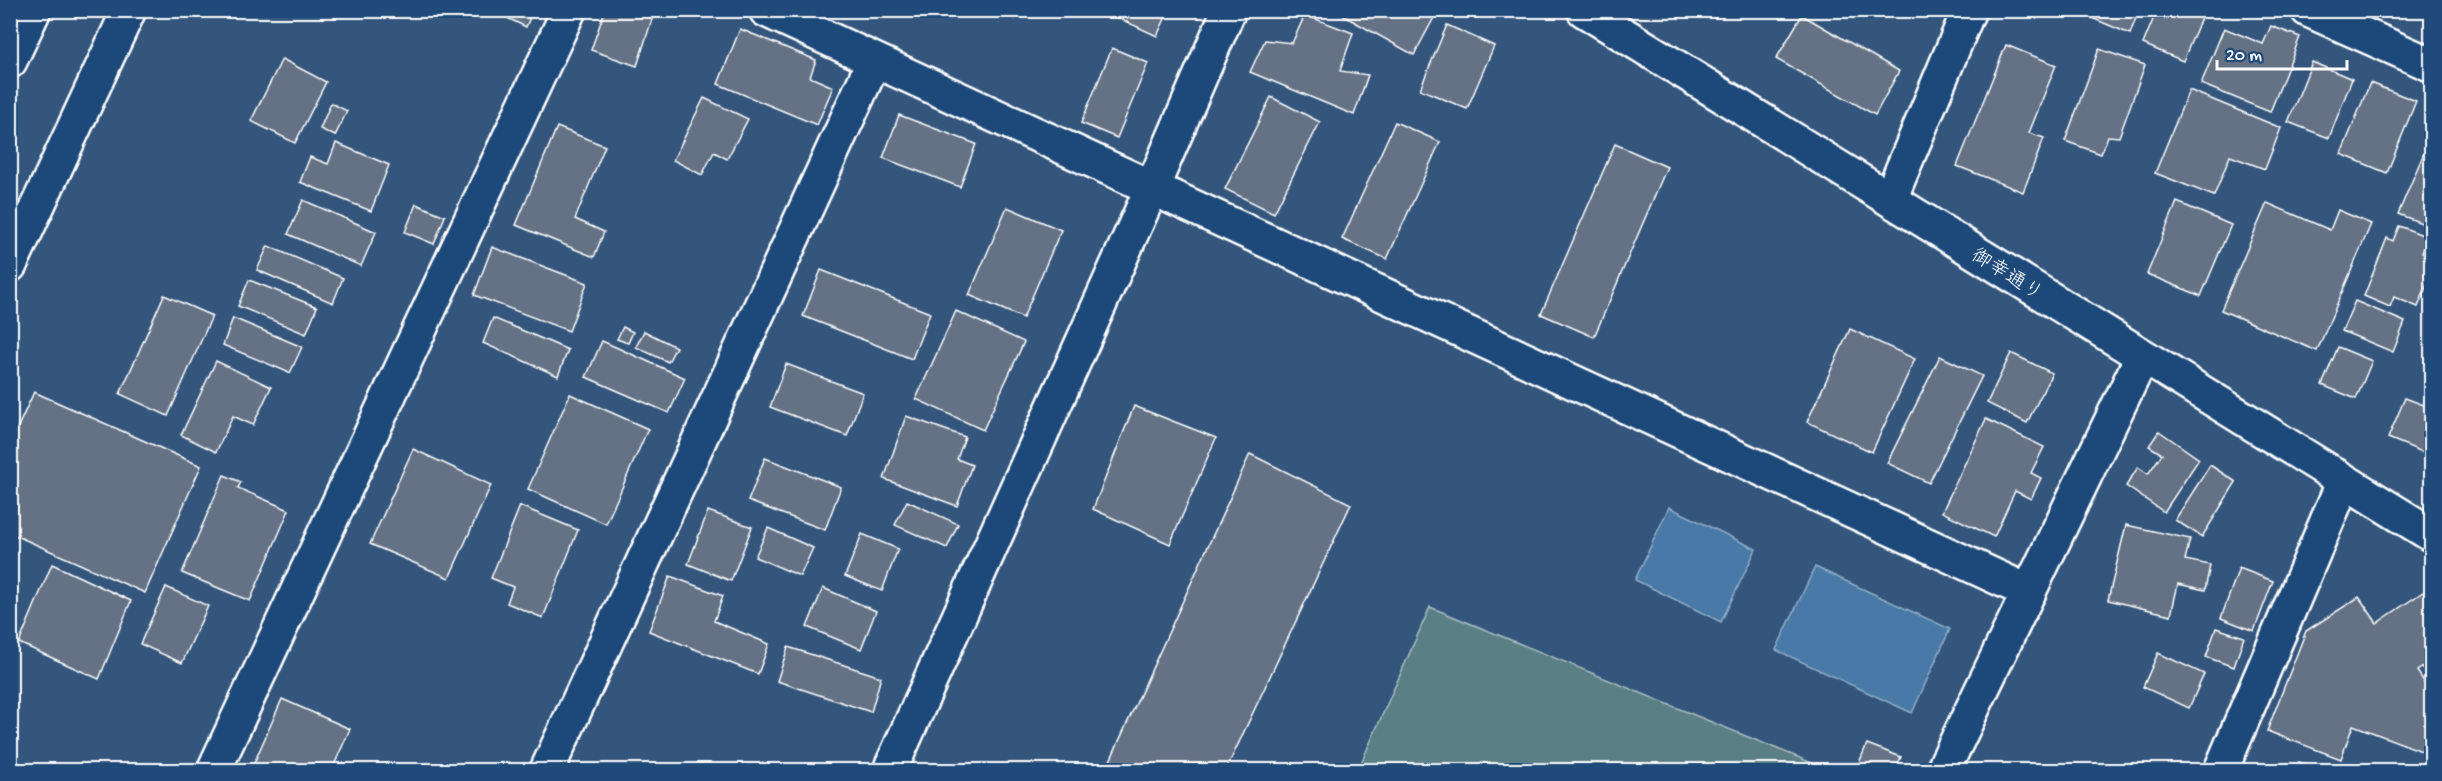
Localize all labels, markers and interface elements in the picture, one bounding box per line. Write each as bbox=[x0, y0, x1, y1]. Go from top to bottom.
scale bar bbox=[2217, 33, 2348, 71]
text: 20 m bbox=[2226, 46, 2262, 67]
street label: 御幸通り bbox=[1966, 243, 2047, 307]

